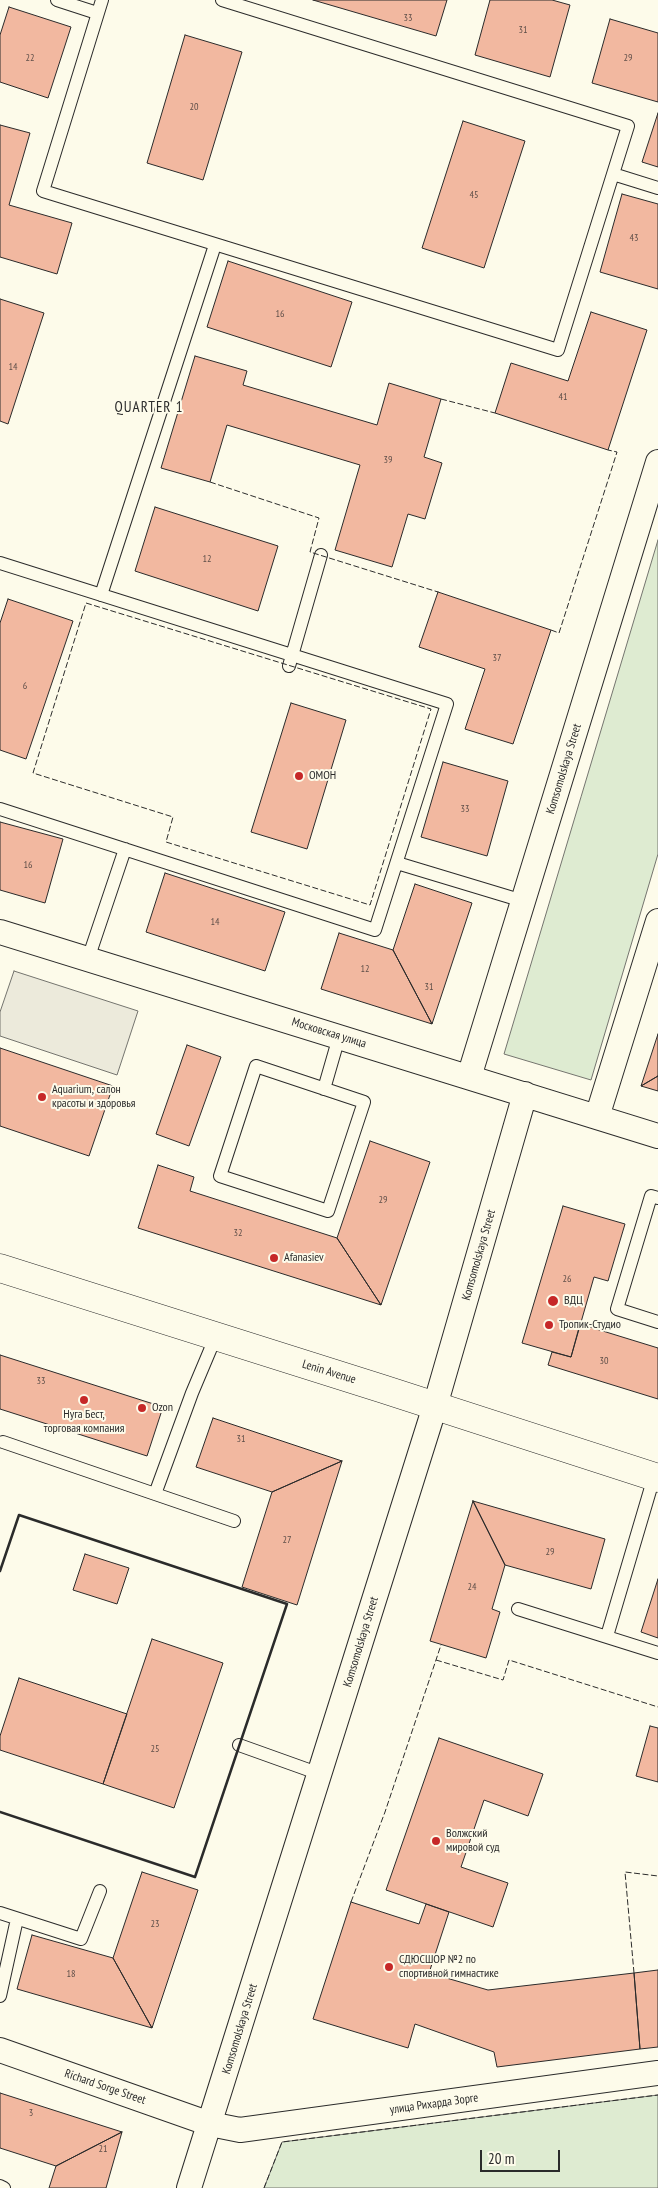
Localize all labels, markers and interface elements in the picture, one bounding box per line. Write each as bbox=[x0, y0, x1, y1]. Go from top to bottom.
house number: 33 bbox=[404, 12, 412, 24]
house number: 31 bbox=[519, 24, 527, 36]
house number: 22 bbox=[26, 52, 34, 64]
house number: 29 bbox=[624, 52, 632, 64]
house number: 20 bbox=[190, 101, 198, 113]
house number: 45 bbox=[470, 189, 478, 201]
house number: 43 bbox=[630, 232, 638, 244]
house number: 16 bbox=[276, 308, 284, 320]
house number: 14 bbox=[9, 361, 17, 373]
house number: 41 bbox=[559, 391, 567, 403]
district label: QUARTER 1 bbox=[113, 399, 185, 417]
house number: 39 bbox=[384, 454, 392, 466]
house number: 12 bbox=[203, 553, 211, 565]
house number: 37 bbox=[493, 652, 501, 664]
house number: 6 bbox=[23, 680, 27, 692]
street label: Komsomolskaya Street bbox=[543, 722, 585, 816]
place label: ОМОН bbox=[309, 769, 336, 783]
marker: ОМОН bbox=[293, 770, 305, 782]
house number: 33 bbox=[461, 803, 469, 815]
house number: 16 bbox=[24, 859, 32, 871]
house number: 14 bbox=[211, 916, 219, 928]
house number: 12 bbox=[361, 963, 369, 975]
house number: 31 bbox=[425, 981, 433, 993]
street label: Московская улица bbox=[290, 1015, 368, 1051]
place label: Aquarium, салон красоты и здоровья bbox=[52, 1083, 135, 1111]
marker: Aquarium, салон красоты и здоровья bbox=[36, 1091, 48, 1103]
house number: 29 bbox=[379, 1194, 387, 1206]
street label: Komsomolskaya Street bbox=[459, 1208, 499, 1302]
house number: 32 bbox=[234, 1227, 242, 1239]
place label: Afanasiev bbox=[284, 1251, 324, 1265]
marker: Afanasiev bbox=[268, 1252, 280, 1264]
house number: 26 bbox=[563, 1273, 571, 1285]
marker: ВДЦ bbox=[546, 1294, 560, 1308]
place label: ВДЦ bbox=[564, 1294, 583, 1308]
place label: Тропик-Студио bbox=[559, 1318, 621, 1332]
marker: Тропик-Студио bbox=[543, 1319, 555, 1331]
house number: 30 bbox=[600, 1355, 608, 1367]
street label: Lenin Avenue bbox=[300, 1357, 358, 1387]
house number: 33 bbox=[37, 1375, 45, 1387]
marker: Нуга Бест, торговая компания bbox=[78, 1394, 90, 1406]
place label: Ozon bbox=[152, 1401, 173, 1415]
marker: Ozon bbox=[136, 1402, 148, 1414]
place label: Нуга Бест, торговая компания bbox=[44, 1408, 124, 1436]
house number: 31 bbox=[237, 1433, 245, 1445]
house number: 27 bbox=[283, 1534, 291, 1546]
house number: 29 bbox=[546, 1546, 554, 1558]
house number: 24 bbox=[468, 1581, 476, 1593]
street label: Komsomolskaya Street bbox=[340, 1595, 382, 1689]
house number: 25 bbox=[151, 1743, 159, 1755]
place label: Волжский мировой суд bbox=[446, 1827, 500, 1855]
marker: Волжский мировой суд bbox=[430, 1835, 442, 1847]
house number: 23 bbox=[151, 1918, 159, 1930]
place label: СДЮСШОР №2 по спортивной гимнастике bbox=[399, 1953, 499, 1981]
marker: СДЮСШОР №2 по спортивной гимнастике bbox=[383, 1961, 395, 1973]
house number: 18 bbox=[67, 1968, 75, 1980]
street label: Komsomolskaya Street bbox=[219, 1982, 261, 2076]
street label: Richard Sorge Street bbox=[63, 2066, 147, 2108]
street label: улица Рихарда Зорге bbox=[389, 2091, 479, 2117]
house number: 3 bbox=[29, 2107, 33, 2119]
scale bar bbox=[483, 2140, 563, 2172]
house number: 21 bbox=[99, 2143, 107, 2155]
text: 20 m bbox=[488, 2149, 514, 2168]

